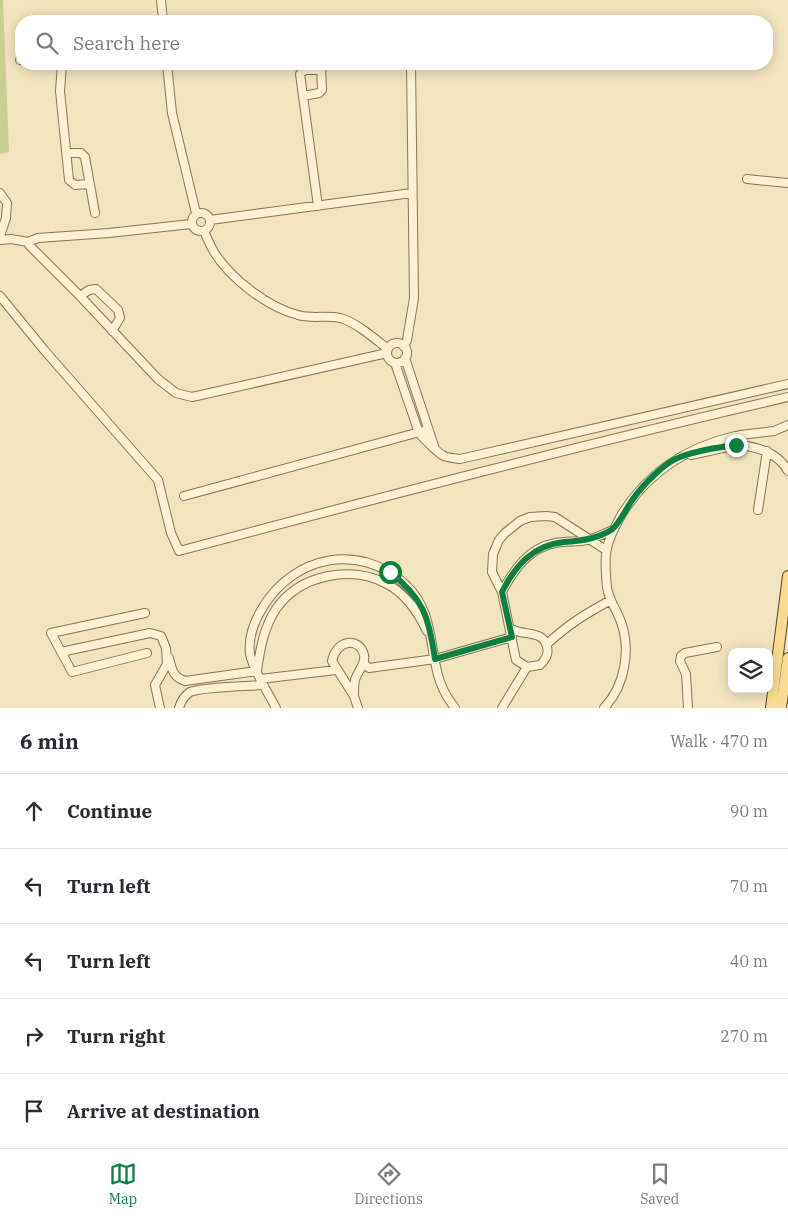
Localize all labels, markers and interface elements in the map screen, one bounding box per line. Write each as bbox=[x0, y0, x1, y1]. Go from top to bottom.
search box bbox=[15, 15, 773, 70]
icon: search bbox=[33, 29, 61, 57]
text: Search here bbox=[73, 31, 180, 55]
route end bbox=[725, 434, 748, 457]
route start bbox=[379, 561, 402, 584]
map controls bbox=[728, 648, 773, 693]
button: layers bbox=[728, 648, 773, 693]
text: 6 min bbox=[20, 727, 79, 755]
text: Walk · 470 m bbox=[670, 731, 768, 751]
icon: ahead bbox=[20, 797, 48, 825]
text: Continue bbox=[67, 799, 152, 823]
text: 90 m bbox=[730, 801, 768, 821]
icon: left bbox=[20, 872, 48, 900]
text: Turn left bbox=[67, 874, 150, 898]
text: 70 m bbox=[730, 876, 768, 896]
icon: left bbox=[20, 947, 48, 975]
text: Turn left bbox=[67, 949, 150, 973]
text: 40 m bbox=[730, 951, 768, 971]
icon: right bbox=[20, 1022, 48, 1050]
text: Turn right bbox=[67, 1024, 165, 1048]
text: 270 m bbox=[720, 1026, 768, 1046]
icon: arrive bbox=[20, 1097, 48, 1125]
text: Arrive at destination bbox=[67, 1099, 260, 1123]
tab: Map bbox=[109, 1160, 137, 1208]
tab: Directions bbox=[355, 1160, 423, 1208]
tab: Saved bbox=[640, 1160, 679, 1208]

